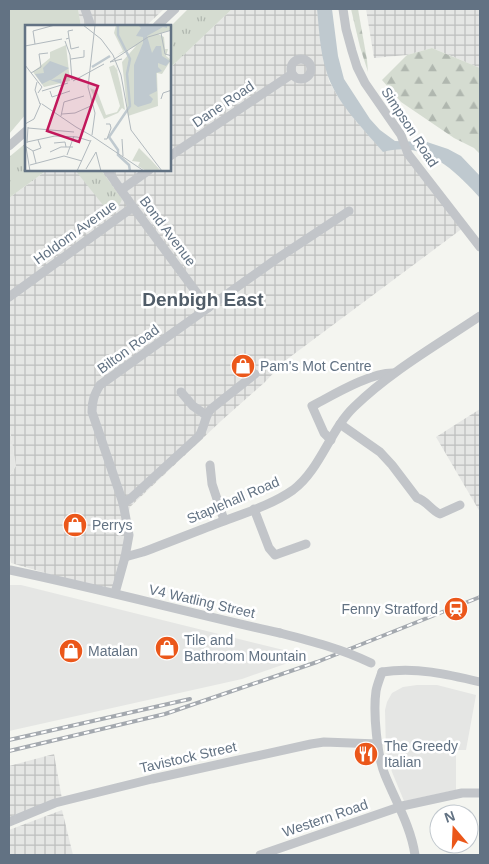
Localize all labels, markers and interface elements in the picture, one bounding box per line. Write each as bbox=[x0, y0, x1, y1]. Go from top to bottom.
inset map bbox=[25, 25, 171, 171]
street label: Dane Road bbox=[189, 78, 257, 130]
street label: Simpson Road bbox=[378, 84, 442, 170]
street label: Bond Avenue bbox=[137, 193, 200, 269]
street label: Holdom Avenue bbox=[30, 196, 120, 267]
district label: Denbigh East bbox=[142, 289, 264, 310]
street label: Bilton Road bbox=[94, 321, 162, 377]
shop icon: Pam's Mot Centre bbox=[230, 353, 256, 379]
place label: Pam's Mot Centre bbox=[260, 358, 372, 374]
street label: Staplehall Road bbox=[184, 473, 282, 527]
shop icon: Perrys bbox=[62, 512, 88, 538]
place label: Perrys bbox=[92, 517, 132, 533]
street label: V4 Watling Street bbox=[147, 581, 257, 621]
station icon: Fenny Stratford bbox=[443, 596, 469, 622]
place label: Fenny Stratford bbox=[342, 601, 438, 617]
place label: Tile and Bathroom Mountain bbox=[184, 632, 306, 664]
shop icon: Tile and Bathroom Mountain bbox=[154, 635, 180, 661]
shop icon: Matalan bbox=[58, 638, 84, 664]
place label: Matalan bbox=[88, 643, 138, 659]
street label: Tavistock Street bbox=[138, 738, 238, 776]
place label: The Greedy Italian bbox=[384, 738, 458, 770]
restaurant icon: The Greedy Italian bbox=[353, 741, 379, 767]
street label: Western Road bbox=[280, 796, 370, 840]
north arrow bbox=[429, 804, 479, 854]
text: N bbox=[442, 807, 457, 826]

